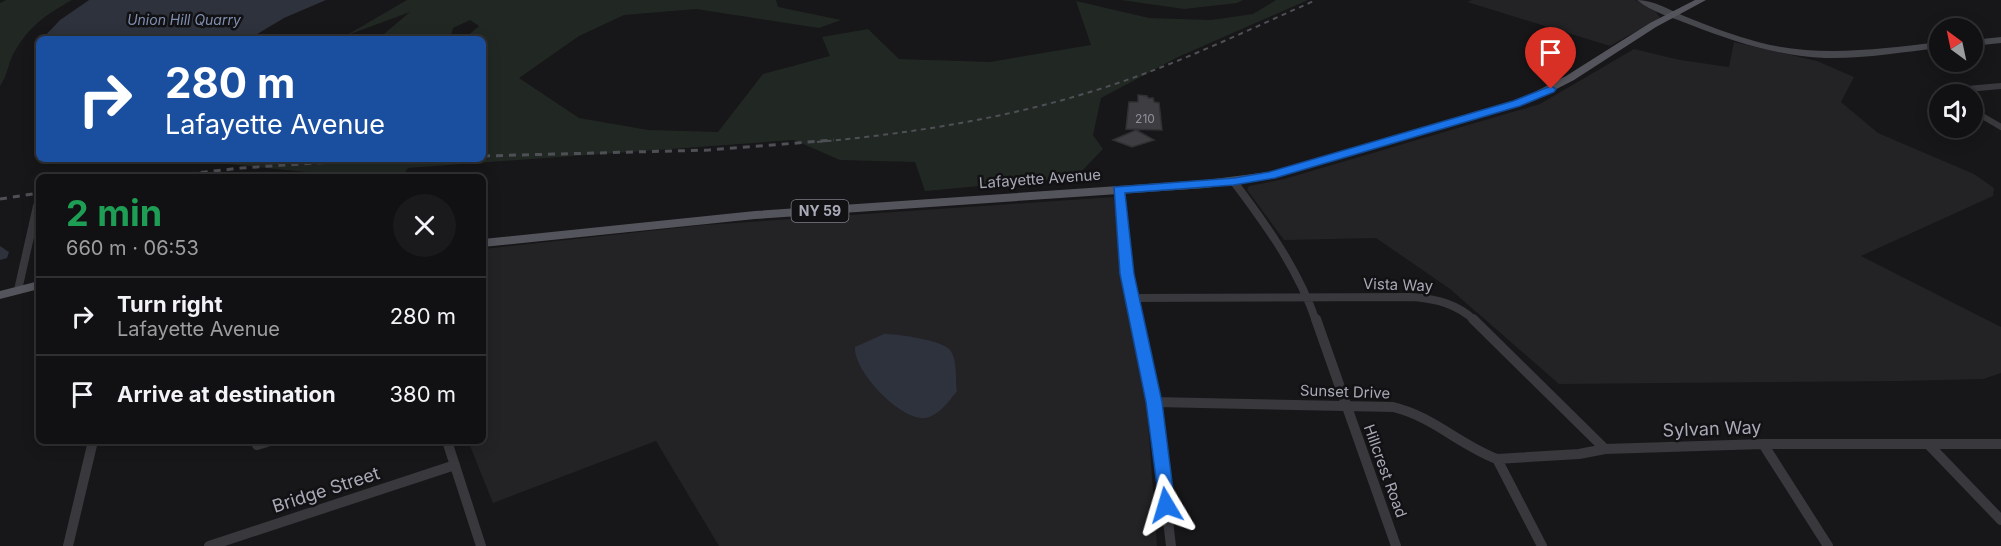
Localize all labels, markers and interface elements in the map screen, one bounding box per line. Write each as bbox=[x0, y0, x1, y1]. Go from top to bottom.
water label: Union Hill Quarry bbox=[127, 11, 242, 28]
north arrow bbox=[1929, 18, 1983, 72]
map controls bbox=[1929, 18, 1983, 138]
pin bbox=[1525, 27, 1576, 89]
icon: arrive bbox=[1534, 36, 1567, 69]
text: 280 m bbox=[165, 57, 295, 108]
icon: right bbox=[66, 60, 144, 138]
button: sound bbox=[1929, 84, 1983, 138]
text: Lafayette Avenue bbox=[165, 108, 385, 141]
house number: 210 bbox=[1135, 111, 1155, 126]
street label: Lafayette Avenue bbox=[978, 165, 1102, 192]
text: 2 min bbox=[66, 191, 162, 235]
button: close bbox=[393, 194, 456, 257]
road number: NY 59 bbox=[792, 200, 848, 222]
text: 660 m · 06:53 bbox=[66, 236, 199, 260]
street label: Vista Way bbox=[1363, 274, 1434, 295]
text: Turn right bbox=[117, 291, 223, 317]
icon: right bbox=[66, 300, 99, 333]
text: 280 m bbox=[390, 303, 456, 329]
text: Lafayette Avenue bbox=[117, 317, 280, 341]
icon: arrive bbox=[66, 378, 99, 411]
street label: Sunset Drive bbox=[1300, 380, 1391, 403]
text: Arrive at destination bbox=[117, 381, 336, 407]
text: 380 m bbox=[389, 381, 456, 407]
street label: Sylvan Way bbox=[1662, 416, 1762, 441]
street label: Hillcrest Road bbox=[1360, 422, 1411, 520]
street label: Bridge Street bbox=[270, 462, 382, 517]
position arrow bbox=[1134, 473, 1198, 537]

